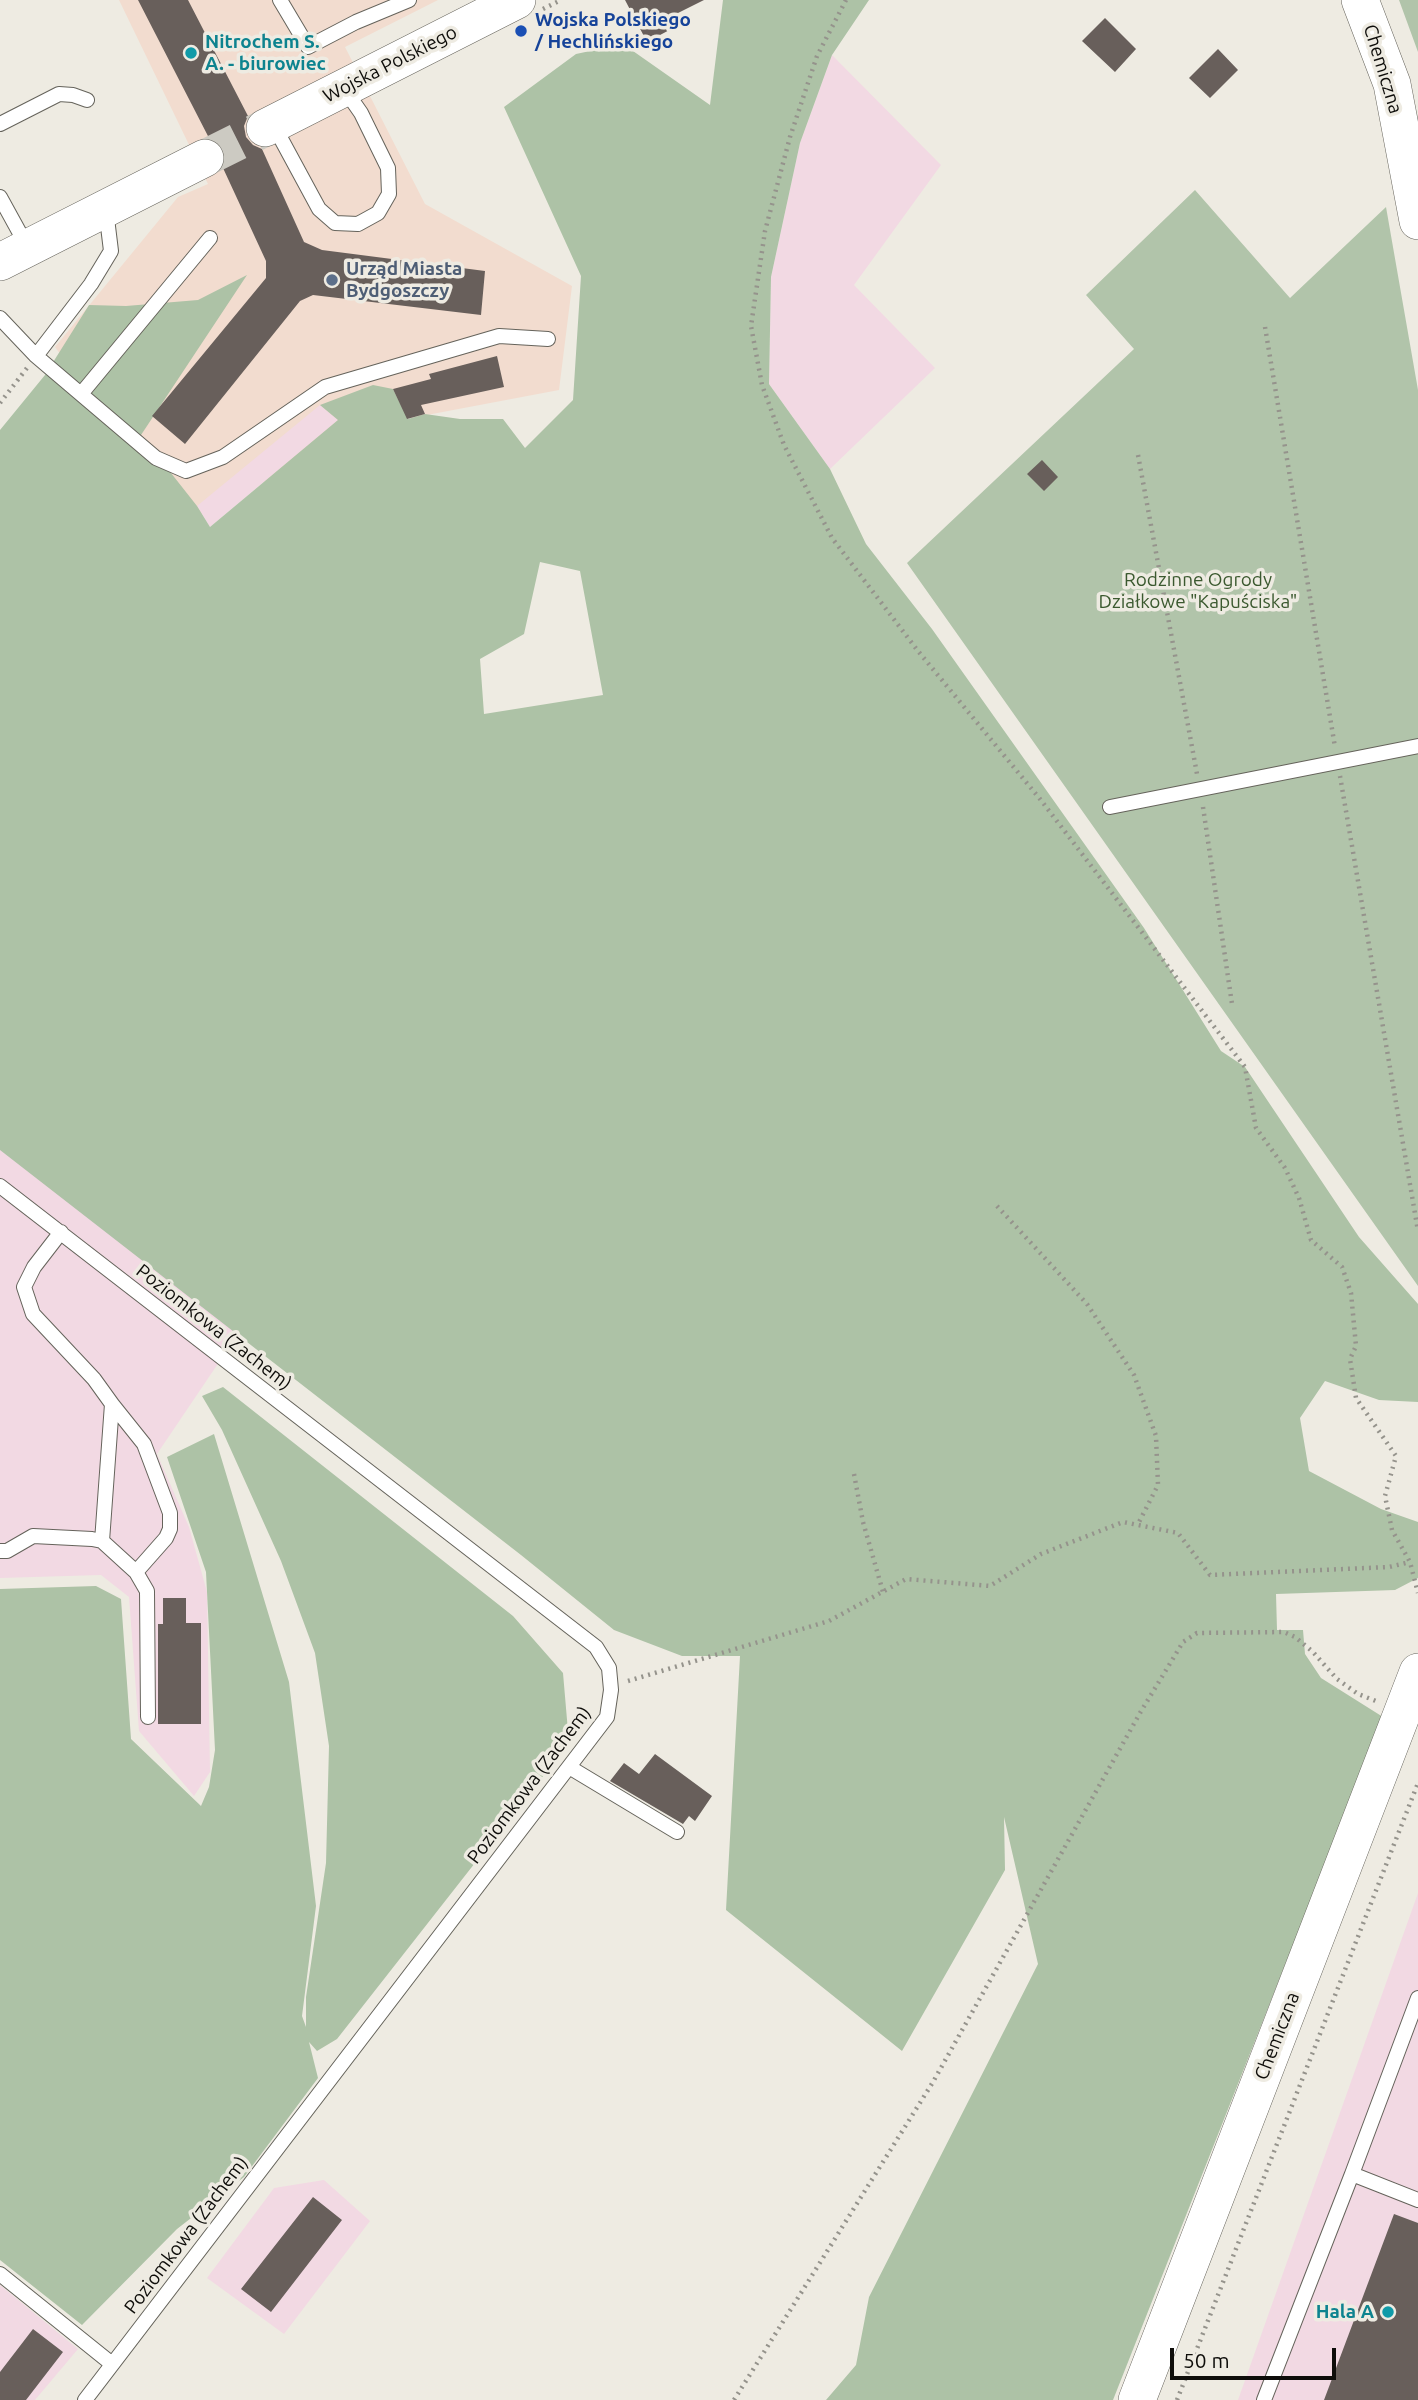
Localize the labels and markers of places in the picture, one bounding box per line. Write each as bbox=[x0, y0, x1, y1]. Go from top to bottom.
place label: Wojska Polskiego / Hechlińskiego bbox=[535, 9, 691, 53]
marker: Wojska Polskiego / Hechlińskiego bbox=[513, 23, 529, 39]
place label: Nitrochem S. A. - biurowiec bbox=[205, 31, 326, 75]
marker: Nitrochem S. A. - biurowiec bbox=[183, 45, 199, 61]
place label: Urząd Miasta Bydgoszczy bbox=[346, 258, 462, 302]
marker: Urząd Miasta Bydgoszczy bbox=[324, 272, 340, 288]
place label: Hala A bbox=[1316, 2301, 1374, 2323]
marker: Hala A bbox=[1380, 2304, 1396, 2320]

